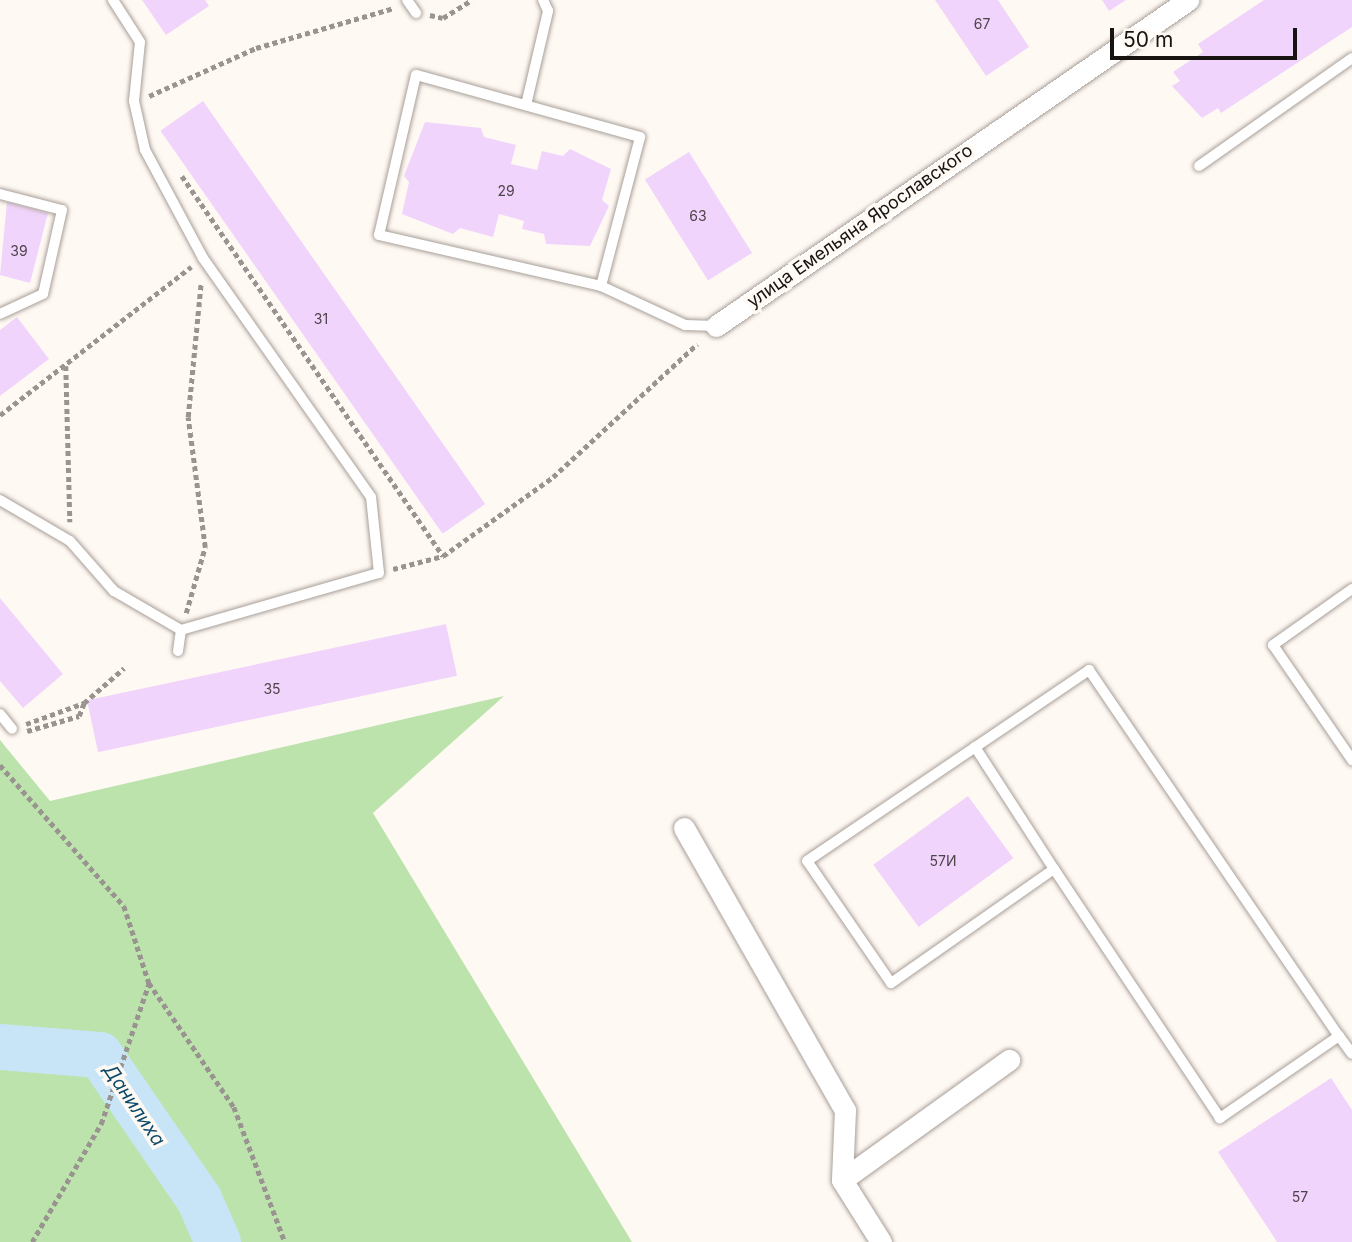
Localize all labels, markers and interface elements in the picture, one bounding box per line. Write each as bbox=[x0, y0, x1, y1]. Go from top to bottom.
scale bar bbox=[1114, 14, 1301, 58]
house number: 67 bbox=[974, 16, 990, 32]
text: 50 m bbox=[1123, 27, 1173, 52]
street label: улица Емельяна Ярославского bbox=[743, 140, 977, 312]
house number: 29 bbox=[497, 183, 515, 199]
house number: 63 bbox=[689, 208, 707, 224]
house number: 39 bbox=[10, 243, 28, 259]
house number: 31 bbox=[314, 311, 328, 327]
house number: 35 bbox=[263, 681, 281, 697]
house number: 57И bbox=[930, 853, 956, 869]
water label: Данилиха bbox=[98, 1060, 170, 1150]
house number: 57 bbox=[1292, 1189, 1308, 1205]

